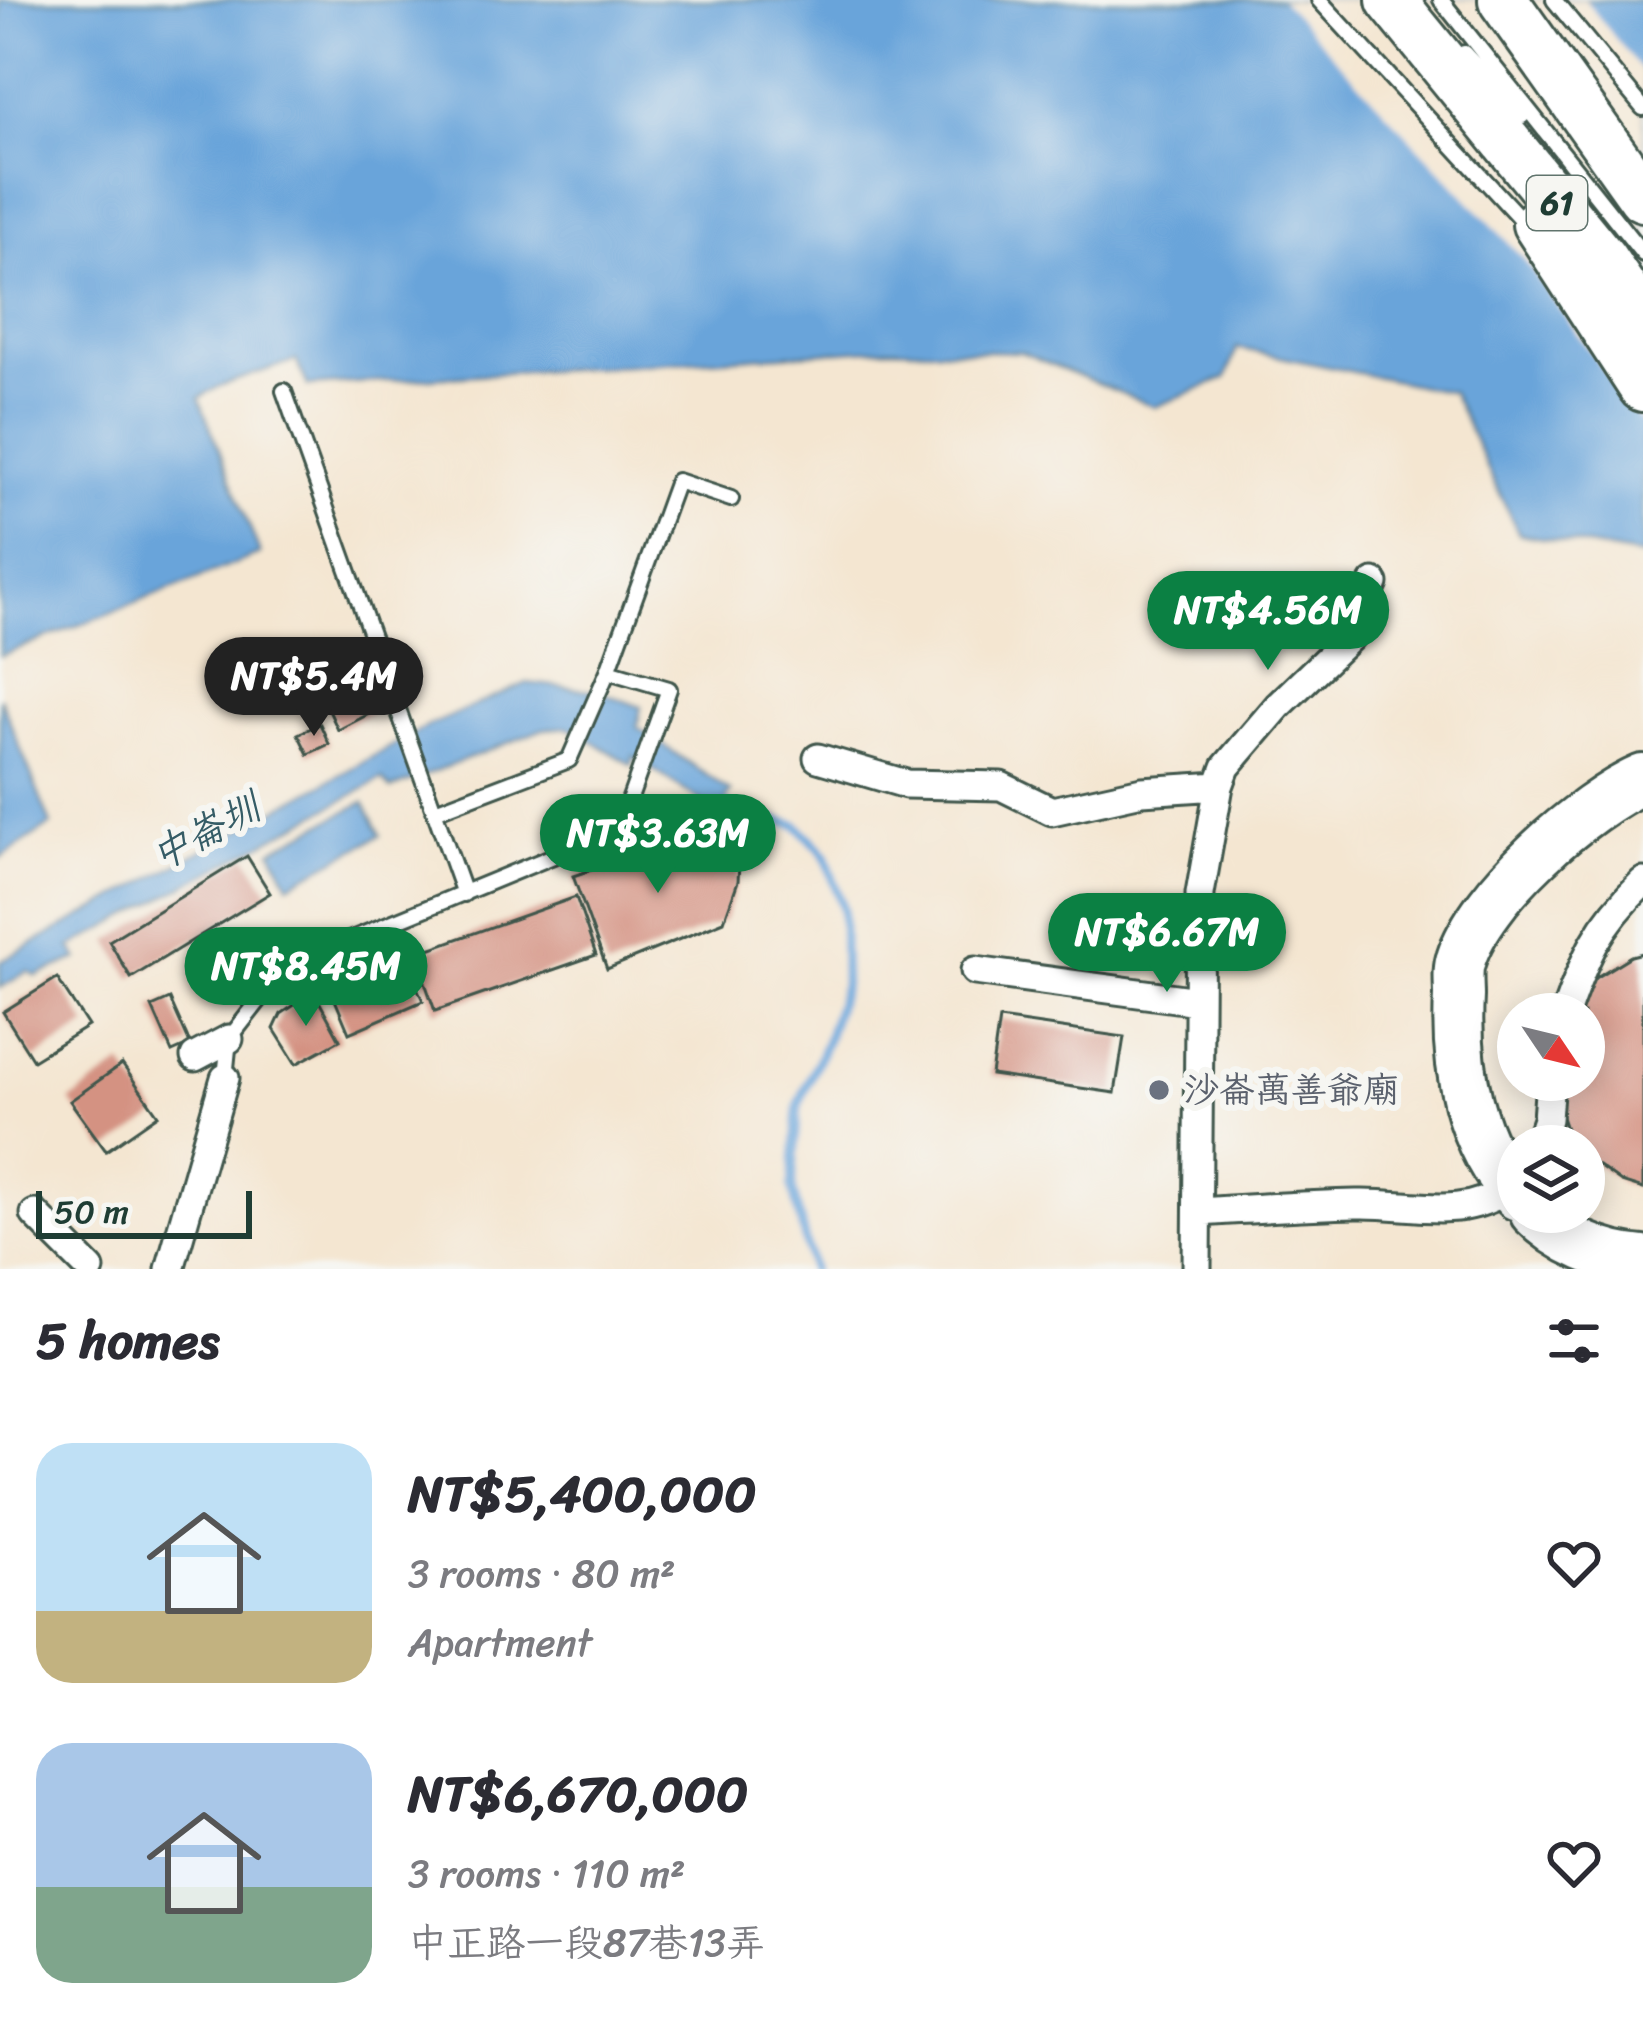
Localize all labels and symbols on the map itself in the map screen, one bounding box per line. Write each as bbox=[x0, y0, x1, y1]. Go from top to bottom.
road number: 61 bbox=[1527, 176, 1587, 230]
pin: NT$4.56M bbox=[1144, 571, 1392, 673]
pin: NT$5.4M bbox=[203, 637, 425, 739]
water label: 中崙圳 bbox=[137, 771, 276, 889]
pin: NT$3.63M bbox=[534, 794, 782, 896]
pin: NT$6.67M bbox=[1043, 893, 1291, 995]
pin: NT$8.45M bbox=[182, 927, 430, 1029]
north arrow bbox=[1497, 993, 1605, 1101]
place label: 沙崙萬善爺廟 bbox=[1183, 1058, 1399, 1122]
marker: 沙崙萬善爺廟 bbox=[1146, 1077, 1172, 1103]
scale bar bbox=[36, 1185, 252, 1238]

